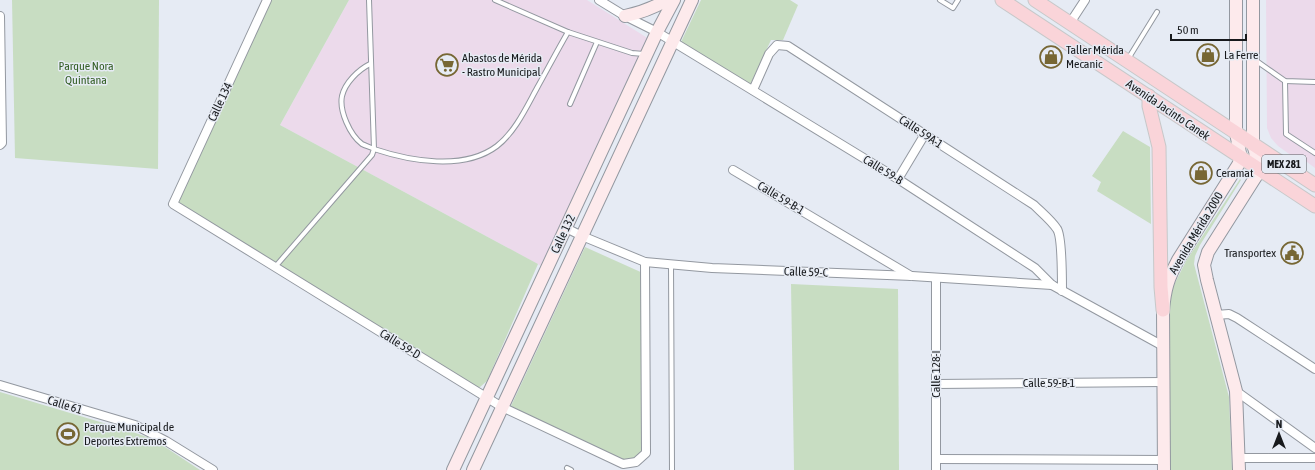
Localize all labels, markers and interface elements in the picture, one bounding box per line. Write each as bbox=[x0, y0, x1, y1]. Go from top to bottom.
scale bar bbox=[1171, 16, 1246, 42]
text: 50 m bbox=[1177, 23, 1199, 37]
shop icon: La Ferre bbox=[1195, 42, 1221, 68]
place label: Taller Mérida Mecanic bbox=[1066, 43, 1124, 71]
shop icon: Taller Mérida Mecanic bbox=[1038, 44, 1064, 70]
place label: La Ferre bbox=[1224, 48, 1258, 62]
place label: Abastos de Mérida - Rastro Municipal bbox=[462, 51, 542, 79]
supermarket icon: Abastos de Mérida - Rastro Municipal bbox=[434, 52, 460, 78]
park label: Parque Nora Quintana bbox=[59, 59, 113, 87]
street label: Avenida Jacinto Canek bbox=[1123, 77, 1213, 144]
street label: Calle 134 bbox=[205, 80, 235, 124]
street label: Calle 59A-1 bbox=[896, 113, 946, 152]
street label: Calle 59-B bbox=[861, 152, 906, 188]
road number: MEX 281 bbox=[1262, 155, 1306, 173]
shop icon: Ceramat bbox=[1188, 160, 1214, 186]
place label: Ceramat bbox=[1216, 166, 1254, 180]
street label: Calle 59-B-1 bbox=[755, 179, 807, 218]
street label: Avenida Mérida 2000 bbox=[1166, 189, 1226, 276]
street label: Calle 132 bbox=[548, 212, 578, 256]
public building icon: Transportex bbox=[1279, 240, 1305, 266]
place label: Transportex bbox=[1224, 246, 1276, 260]
street label: Calle 59-C bbox=[784, 264, 829, 280]
street label: Calle 59-D bbox=[377, 326, 423, 362]
street label: Calle 128-I bbox=[929, 350, 943, 398]
street label: Calle 59-B-1 bbox=[1023, 376, 1076, 390]
street label: Calle 61 bbox=[46, 393, 84, 417]
north arrow bbox=[1259, 414, 1299, 454]
text: N bbox=[1276, 418, 1282, 430]
place label: Parque Municipal de Deportes Extremos bbox=[84, 420, 174, 448]
sports icon: Parque Municipal de Deportes Extremos bbox=[55, 421, 81, 447]

